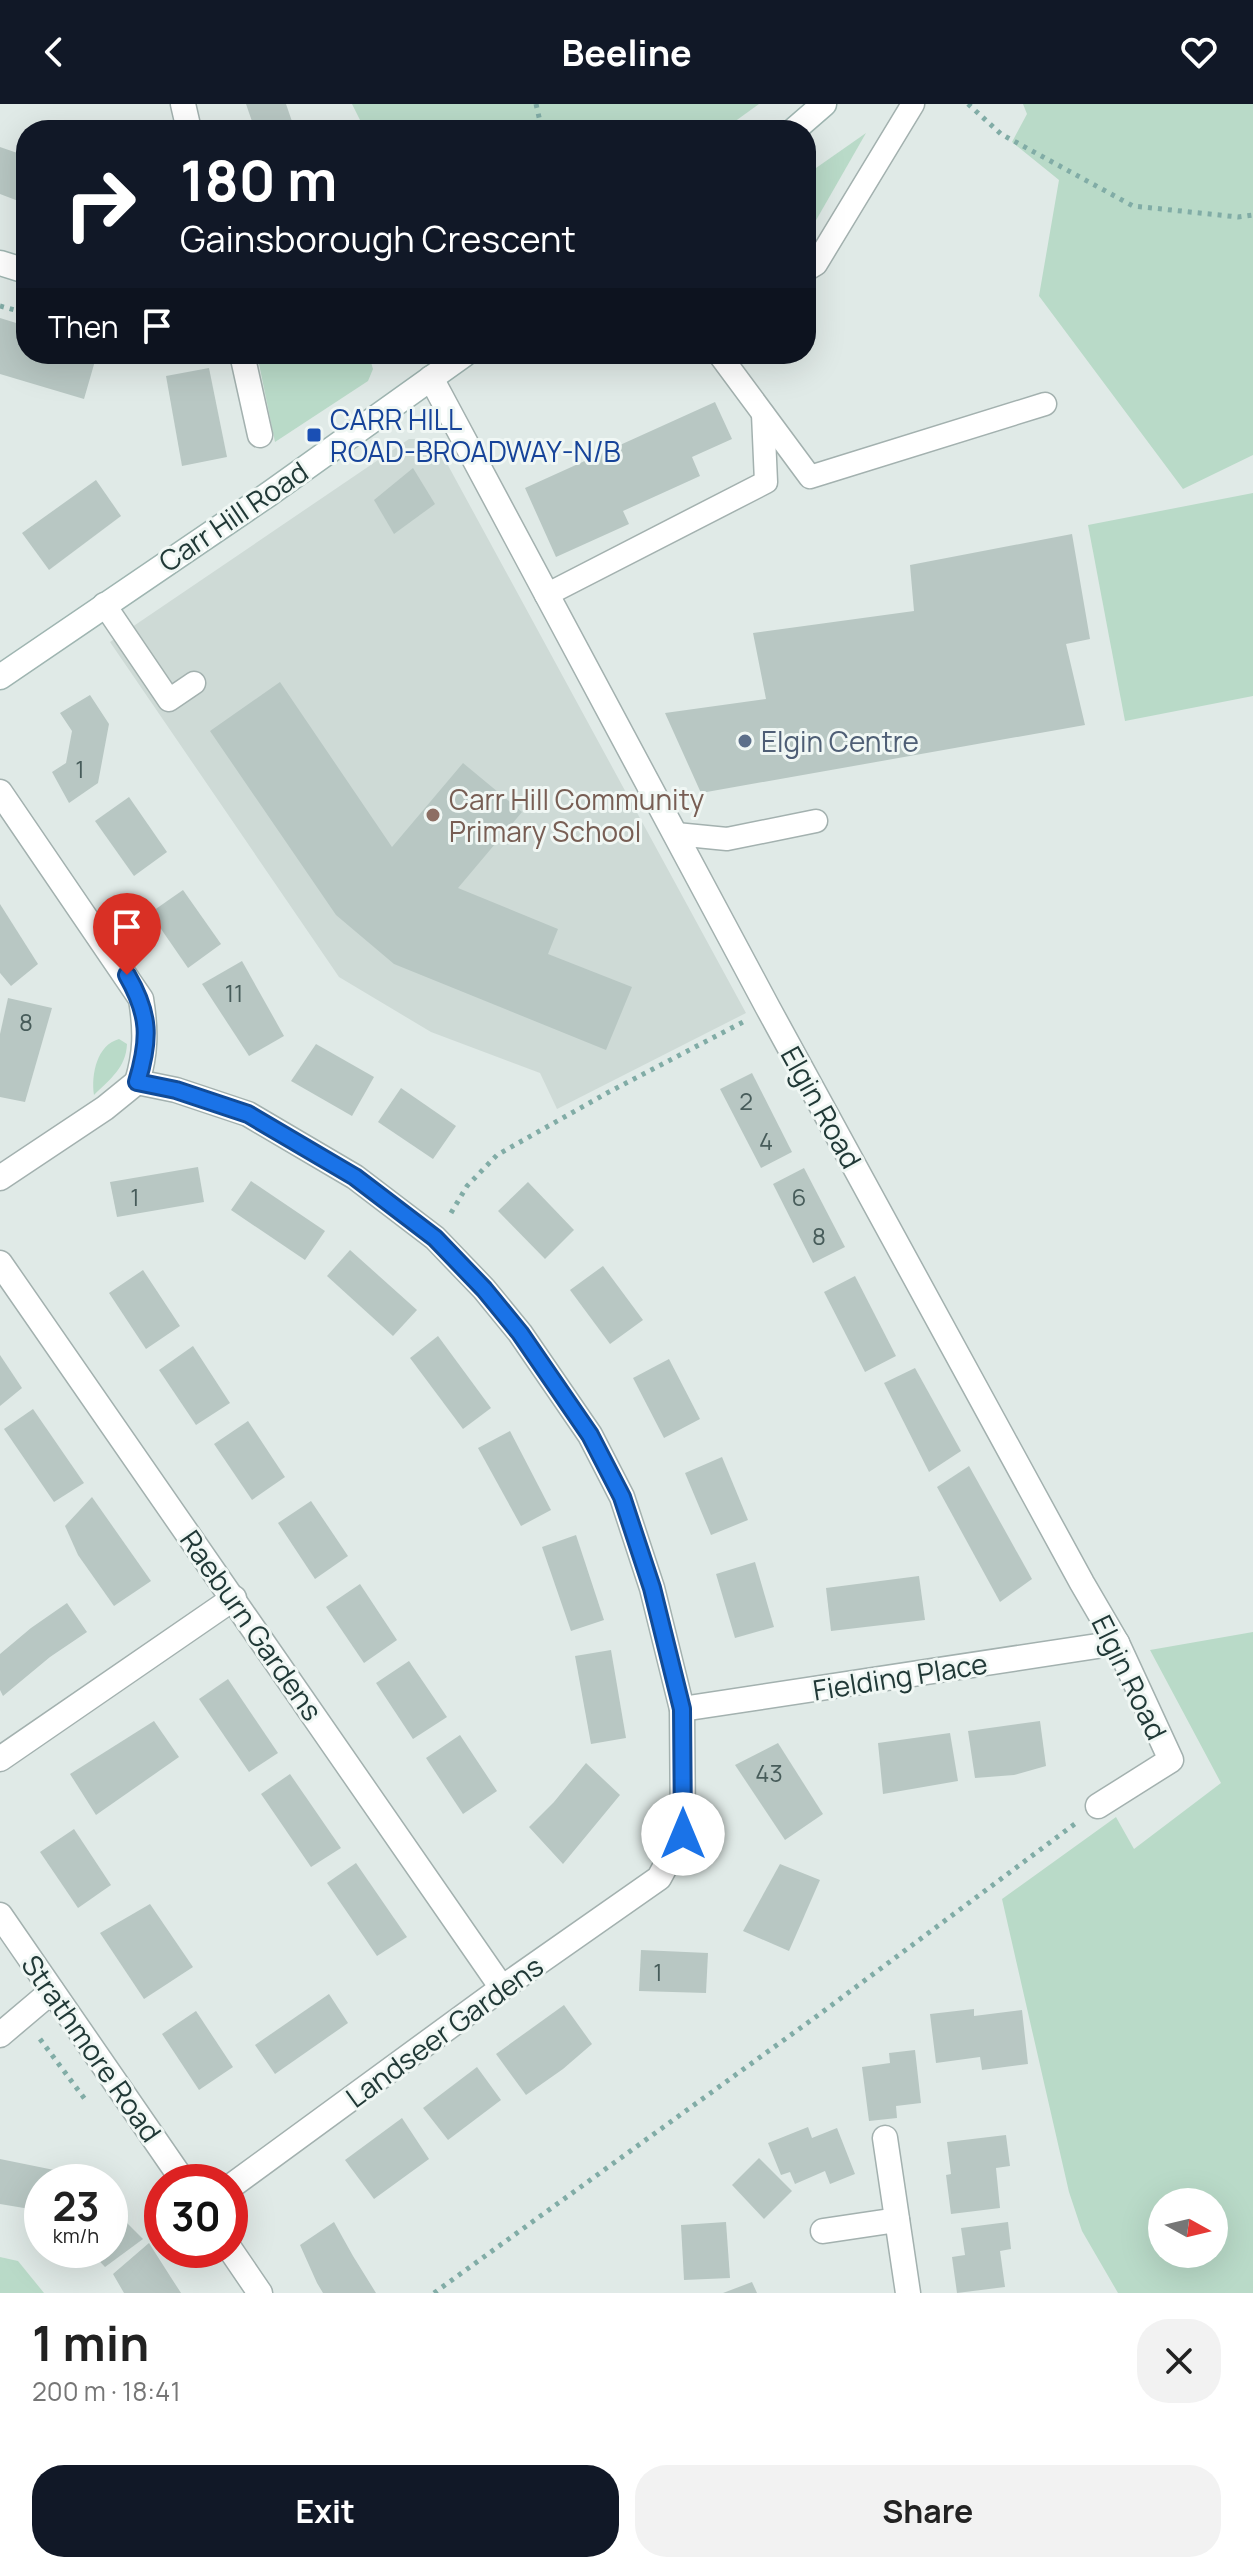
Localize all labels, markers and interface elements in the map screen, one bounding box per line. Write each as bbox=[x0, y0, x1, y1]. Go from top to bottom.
text: Beeline bbox=[561, 28, 692, 77]
icon: back bbox=[32, 30, 76, 74]
icon: heart bbox=[1177, 30, 1221, 74]
text: 180 m bbox=[180, 141, 337, 218]
icon: right bbox=[48, 152, 152, 256]
text: Gainsborough Crescent bbox=[180, 214, 576, 263]
icon: arrive bbox=[135, 304, 179, 348]
text: Then bbox=[48, 306, 119, 347]
place label: CARR HILL ROAD-BROADWAY-N/B bbox=[330, 400, 621, 470]
marker: CARR HILL ROAD-BROADWAY-N/B bbox=[305, 426, 323, 444]
street label: Carr Hill Road bbox=[151, 452, 315, 580]
place label: Elgin Centre bbox=[761, 722, 919, 760]
marker: Elgin Centre bbox=[736, 732, 754, 750]
house number: 1 bbox=[75, 752, 85, 785]
place label: Carr Hill Community Primary School bbox=[449, 780, 704, 850]
marker: Carr Hill Community Primary School bbox=[424, 806, 442, 824]
pin bbox=[93, 893, 161, 975]
icon: arrive bbox=[105, 905, 149, 949]
house number: 11 bbox=[225, 976, 243, 1009]
house number: 8 bbox=[19, 1005, 33, 1038]
street label: Elgin Road bbox=[773, 1039, 871, 1175]
house number: 2 bbox=[739, 1084, 753, 1117]
house number: 4 bbox=[759, 1124, 773, 1157]
house number: 1 bbox=[130, 1180, 140, 1213]
house number: 6 bbox=[792, 1180, 806, 1213]
house number: 8 bbox=[812, 1219, 826, 1252]
street label: Raeburn Gardens bbox=[172, 1522, 332, 1728]
street label: Elgin Road bbox=[1084, 1608, 1176, 1746]
street label: Fielding Place bbox=[810, 1643, 990, 1709]
house number: 43 bbox=[755, 1756, 783, 1789]
position arrow bbox=[641, 1792, 725, 1876]
street label: Strathmore Road bbox=[13, 1947, 171, 2149]
street label: Landseer Gardens bbox=[338, 1947, 550, 2115]
house number: 1 bbox=[653, 1955, 663, 1988]
speed limit sign: 30 bbox=[144, 2164, 248, 2268]
text: 23 bbox=[52, 2178, 100, 2233]
north arrow bbox=[1148, 2188, 1228, 2268]
map controls bbox=[1148, 2188, 1228, 2268]
text: km/h bbox=[53, 2222, 99, 2249]
text: 1 min bbox=[32, 2310, 149, 2375]
button: close bbox=[1137, 2319, 1221, 2403]
text: 200 m · 18:41 bbox=[32, 2373, 181, 2409]
button: Exit bbox=[32, 2465, 619, 2557]
button: Share bbox=[635, 2465, 1221, 2557]

